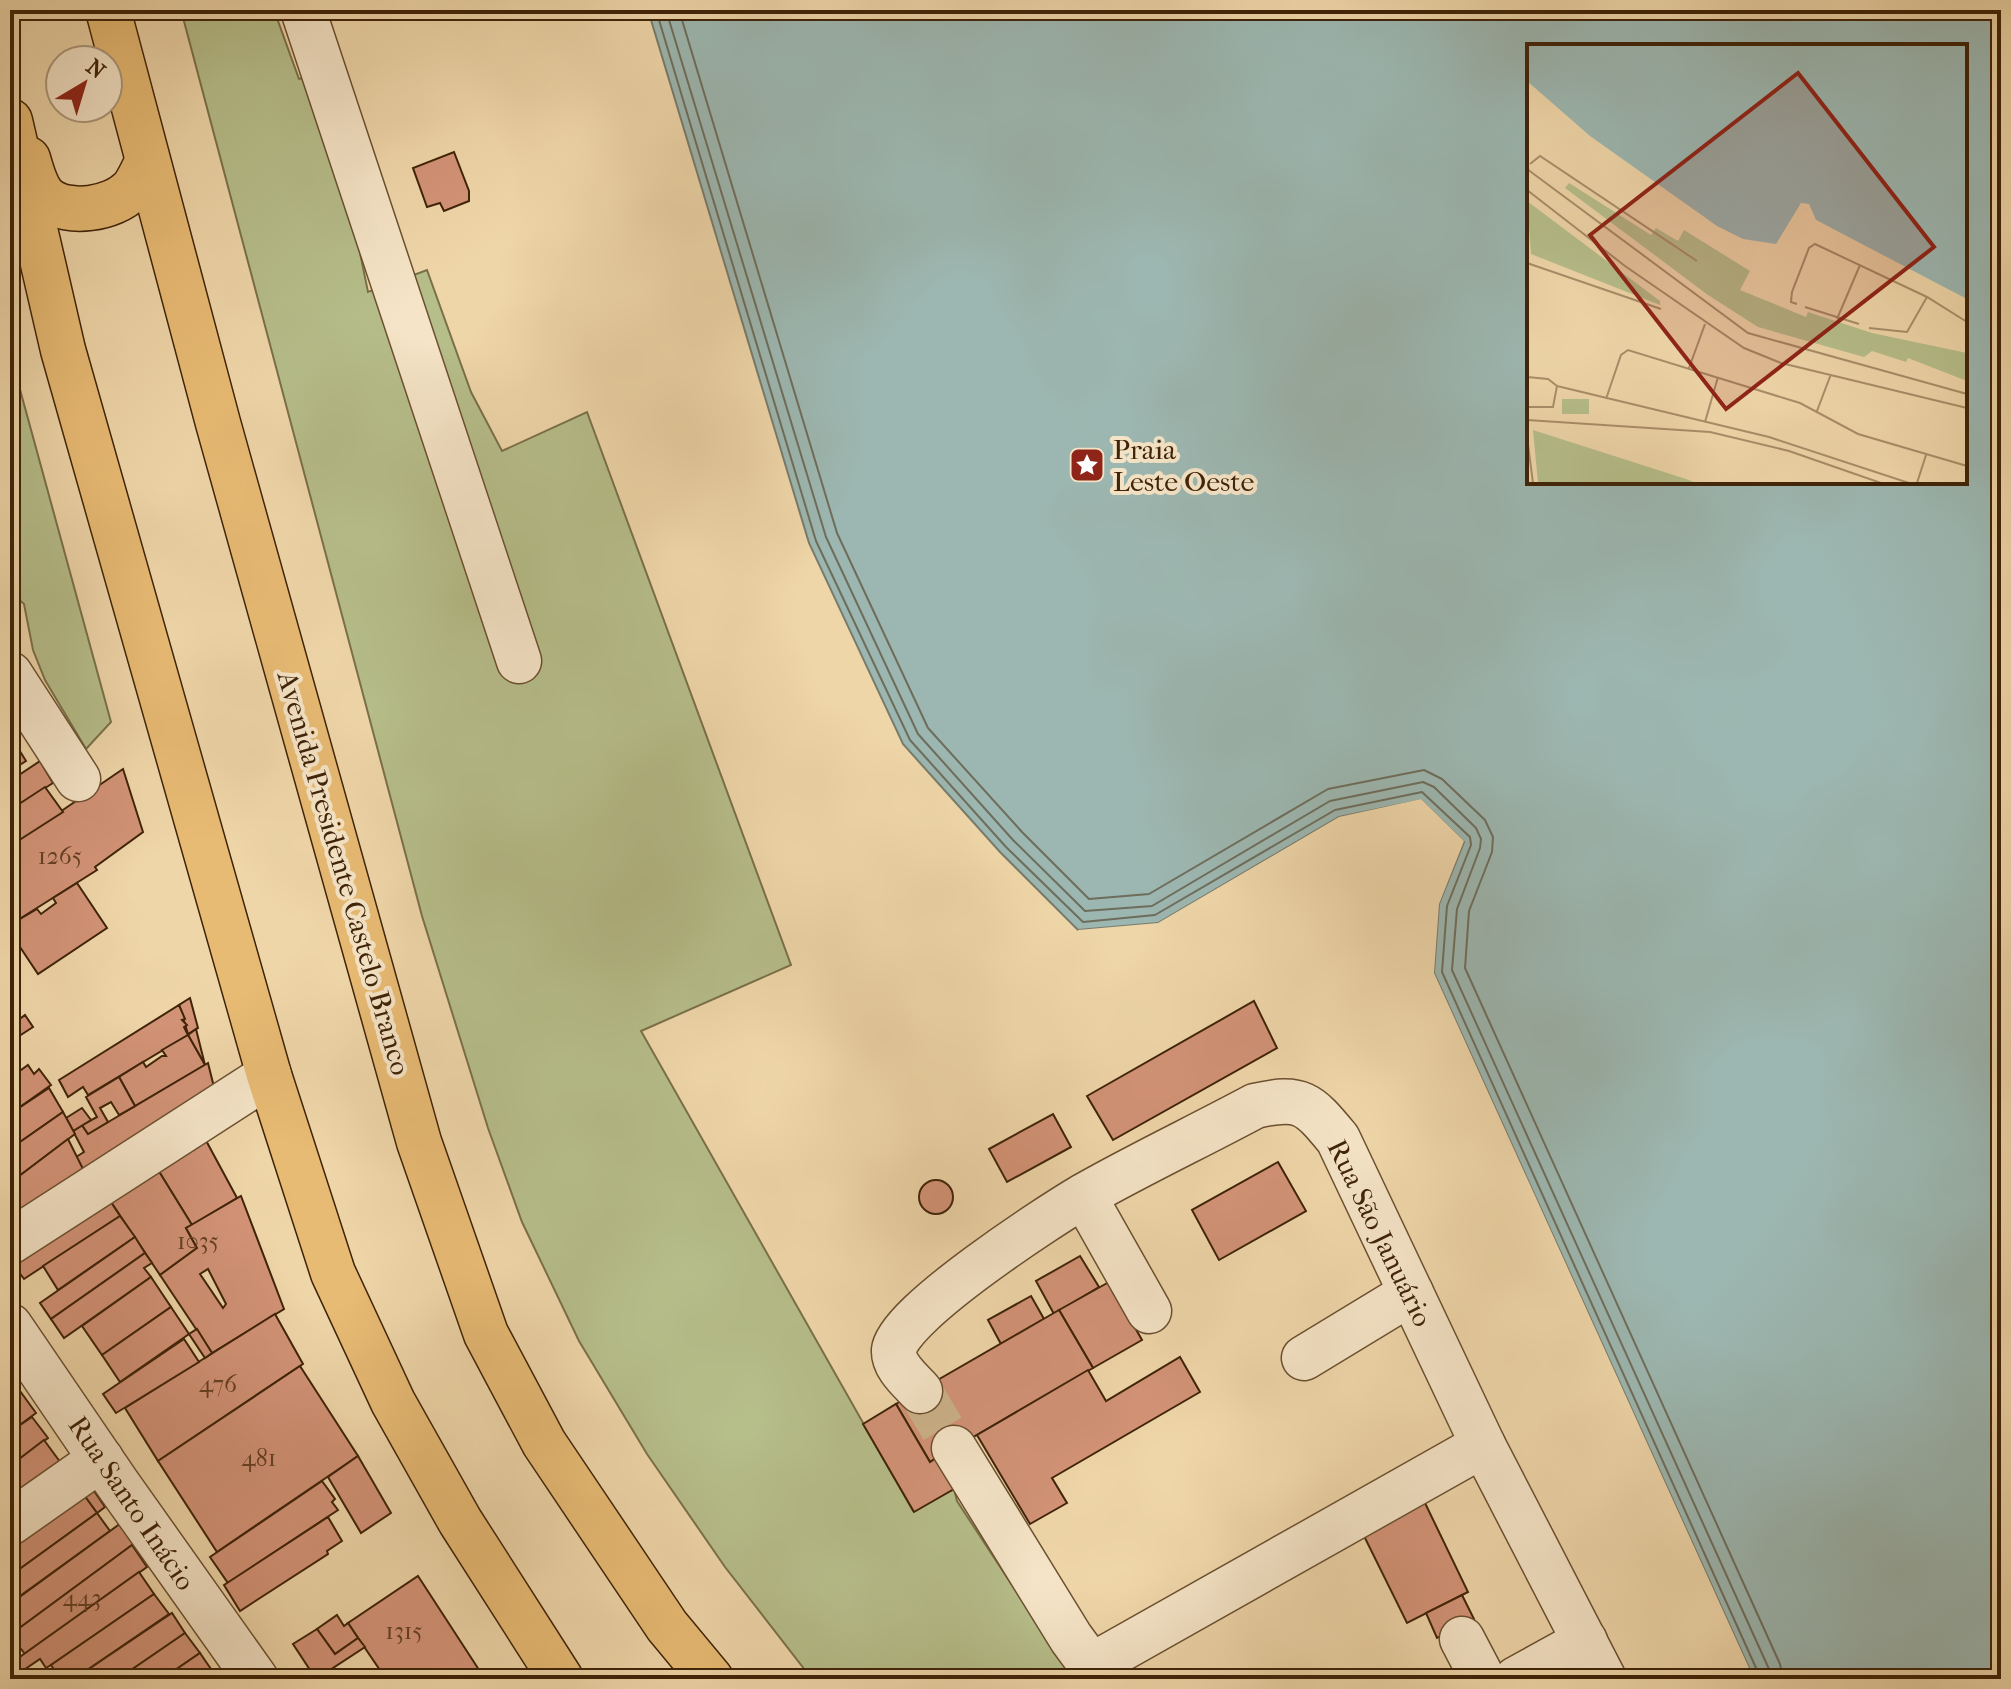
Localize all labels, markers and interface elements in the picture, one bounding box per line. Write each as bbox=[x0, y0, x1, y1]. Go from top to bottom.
north arrow bbox=[44, 44, 124, 124]
inset map bbox=[1527, 44, 1967, 484]
text: N bbox=[81, 54, 111, 85]
place label: Praia Leste Oeste bbox=[1113, 433, 1254, 498]
place icon: Praia Leste Oeste bbox=[1068, 446, 1106, 484]
street label: Avenida Presidente Castelo Branco bbox=[270, 666, 418, 1079]
house number: 1265 bbox=[38, 842, 82, 870]
street label: Rua São Januário bbox=[1320, 1134, 1440, 1332]
house number: 1035 bbox=[177, 1227, 219, 1255]
house number: 476 bbox=[199, 1370, 238, 1398]
street label: Rua Santo Inácio bbox=[62, 1410, 202, 1596]
house number: 481 bbox=[242, 1444, 276, 1472]
house number: 443 bbox=[63, 1584, 101, 1612]
house number: 1315 bbox=[385, 1617, 423, 1645]

